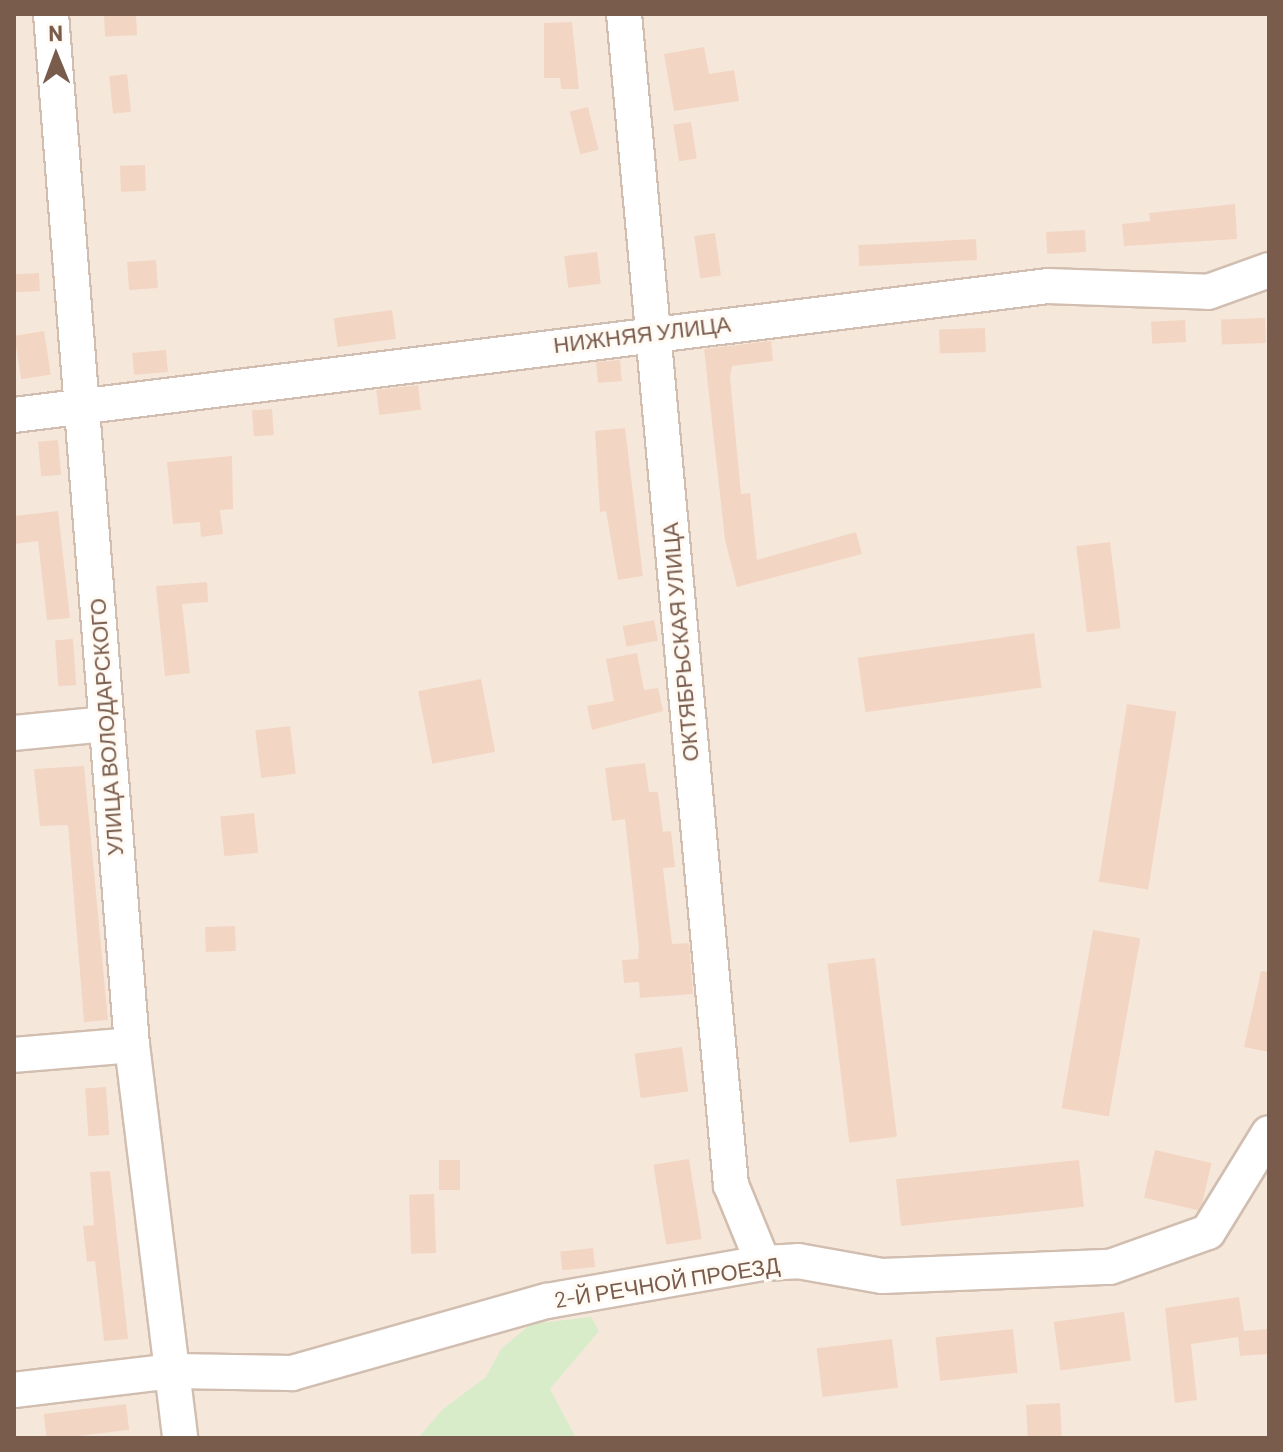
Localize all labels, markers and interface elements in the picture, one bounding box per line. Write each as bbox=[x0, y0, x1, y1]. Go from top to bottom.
north arrow bbox=[16, 16, 96, 96]
text: N bbox=[48, 19, 63, 45]
street label: НИЖНЯЯ УЛИЦА bbox=[552, 310, 732, 358]
street label: ОКТЯБРЬСКАЯ УЛИЦА bbox=[656, 521, 704, 763]
street label: УЛИЦА ВОЛОДАРСКОГО bbox=[84, 597, 128, 857]
street label: 2-Й РЕЧНОЙ ПРОЕЗД bbox=[553, 1251, 781, 1313]

